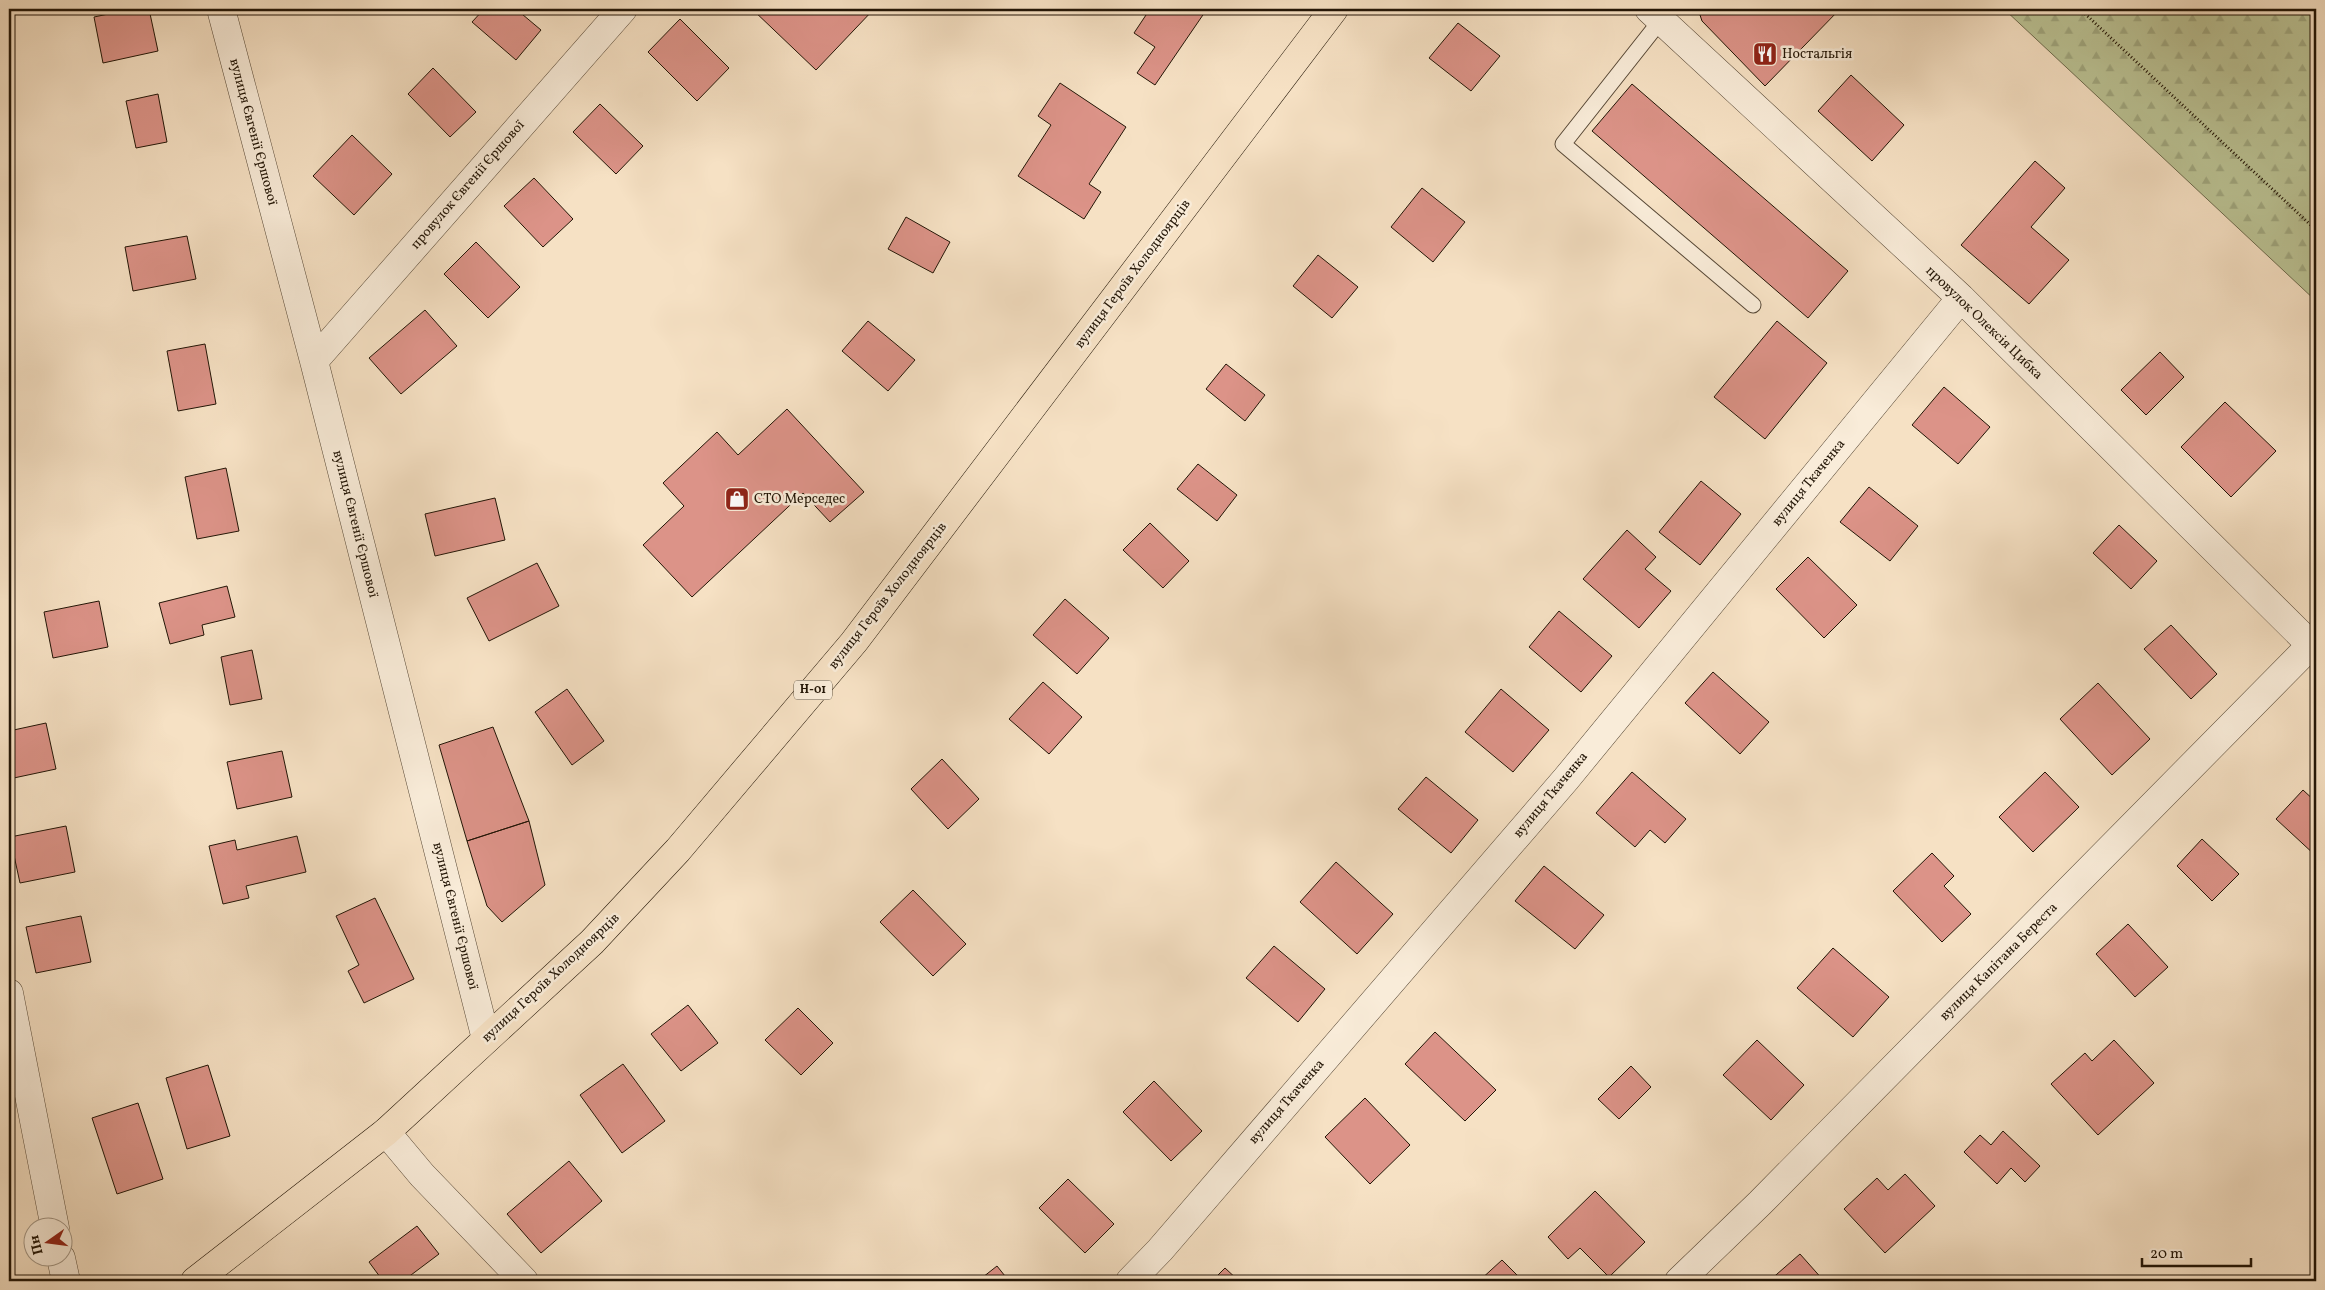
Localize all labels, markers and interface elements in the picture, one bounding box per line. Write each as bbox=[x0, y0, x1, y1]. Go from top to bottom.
restaurant icon: Ностальгія bbox=[1752, 41, 1778, 67]
place label: Ностальгія bbox=[1782, 45, 1852, 64]
street label: вулиця Євгенії Єршової bbox=[224, 56, 282, 208]
street label: провулок Євгенії Єршової bbox=[407, 116, 529, 254]
street label: вулиця Героїв Холодноярців bbox=[1071, 196, 1195, 352]
street label: провулок Олексія Цибка bbox=[1921, 262, 2047, 384]
street label: вулиця Ткаченка bbox=[1768, 435, 1850, 530]
street label: вулиця Євгенії Єршової bbox=[327, 448, 383, 600]
shop icon: СТО Мерседес bbox=[724, 486, 750, 512]
place label: СТО Мерседес bbox=[754, 490, 845, 509]
street label: вулиця Героїв Холодноярців bbox=[824, 518, 952, 674]
road number: Н-01 bbox=[794, 680, 832, 700]
street label: вулиця Ткаченка bbox=[1509, 748, 1593, 842]
street label: вулиця Євгенії Єршової bbox=[427, 840, 483, 992]
street label: вулиця Капітана Береста bbox=[1936, 899, 2062, 1025]
street label: вулиця Героїв Холодноярців bbox=[478, 909, 624, 1047]
street label: вулиця Ткаченка bbox=[1245, 1055, 1329, 1149]
north arrow bbox=[22, 1218, 72, 1268]
text: Пн bbox=[25, 1233, 48, 1257]
scale bar bbox=[2142, 1235, 2251, 1267]
text: 20 m bbox=[2150, 1244, 2183, 1265]

